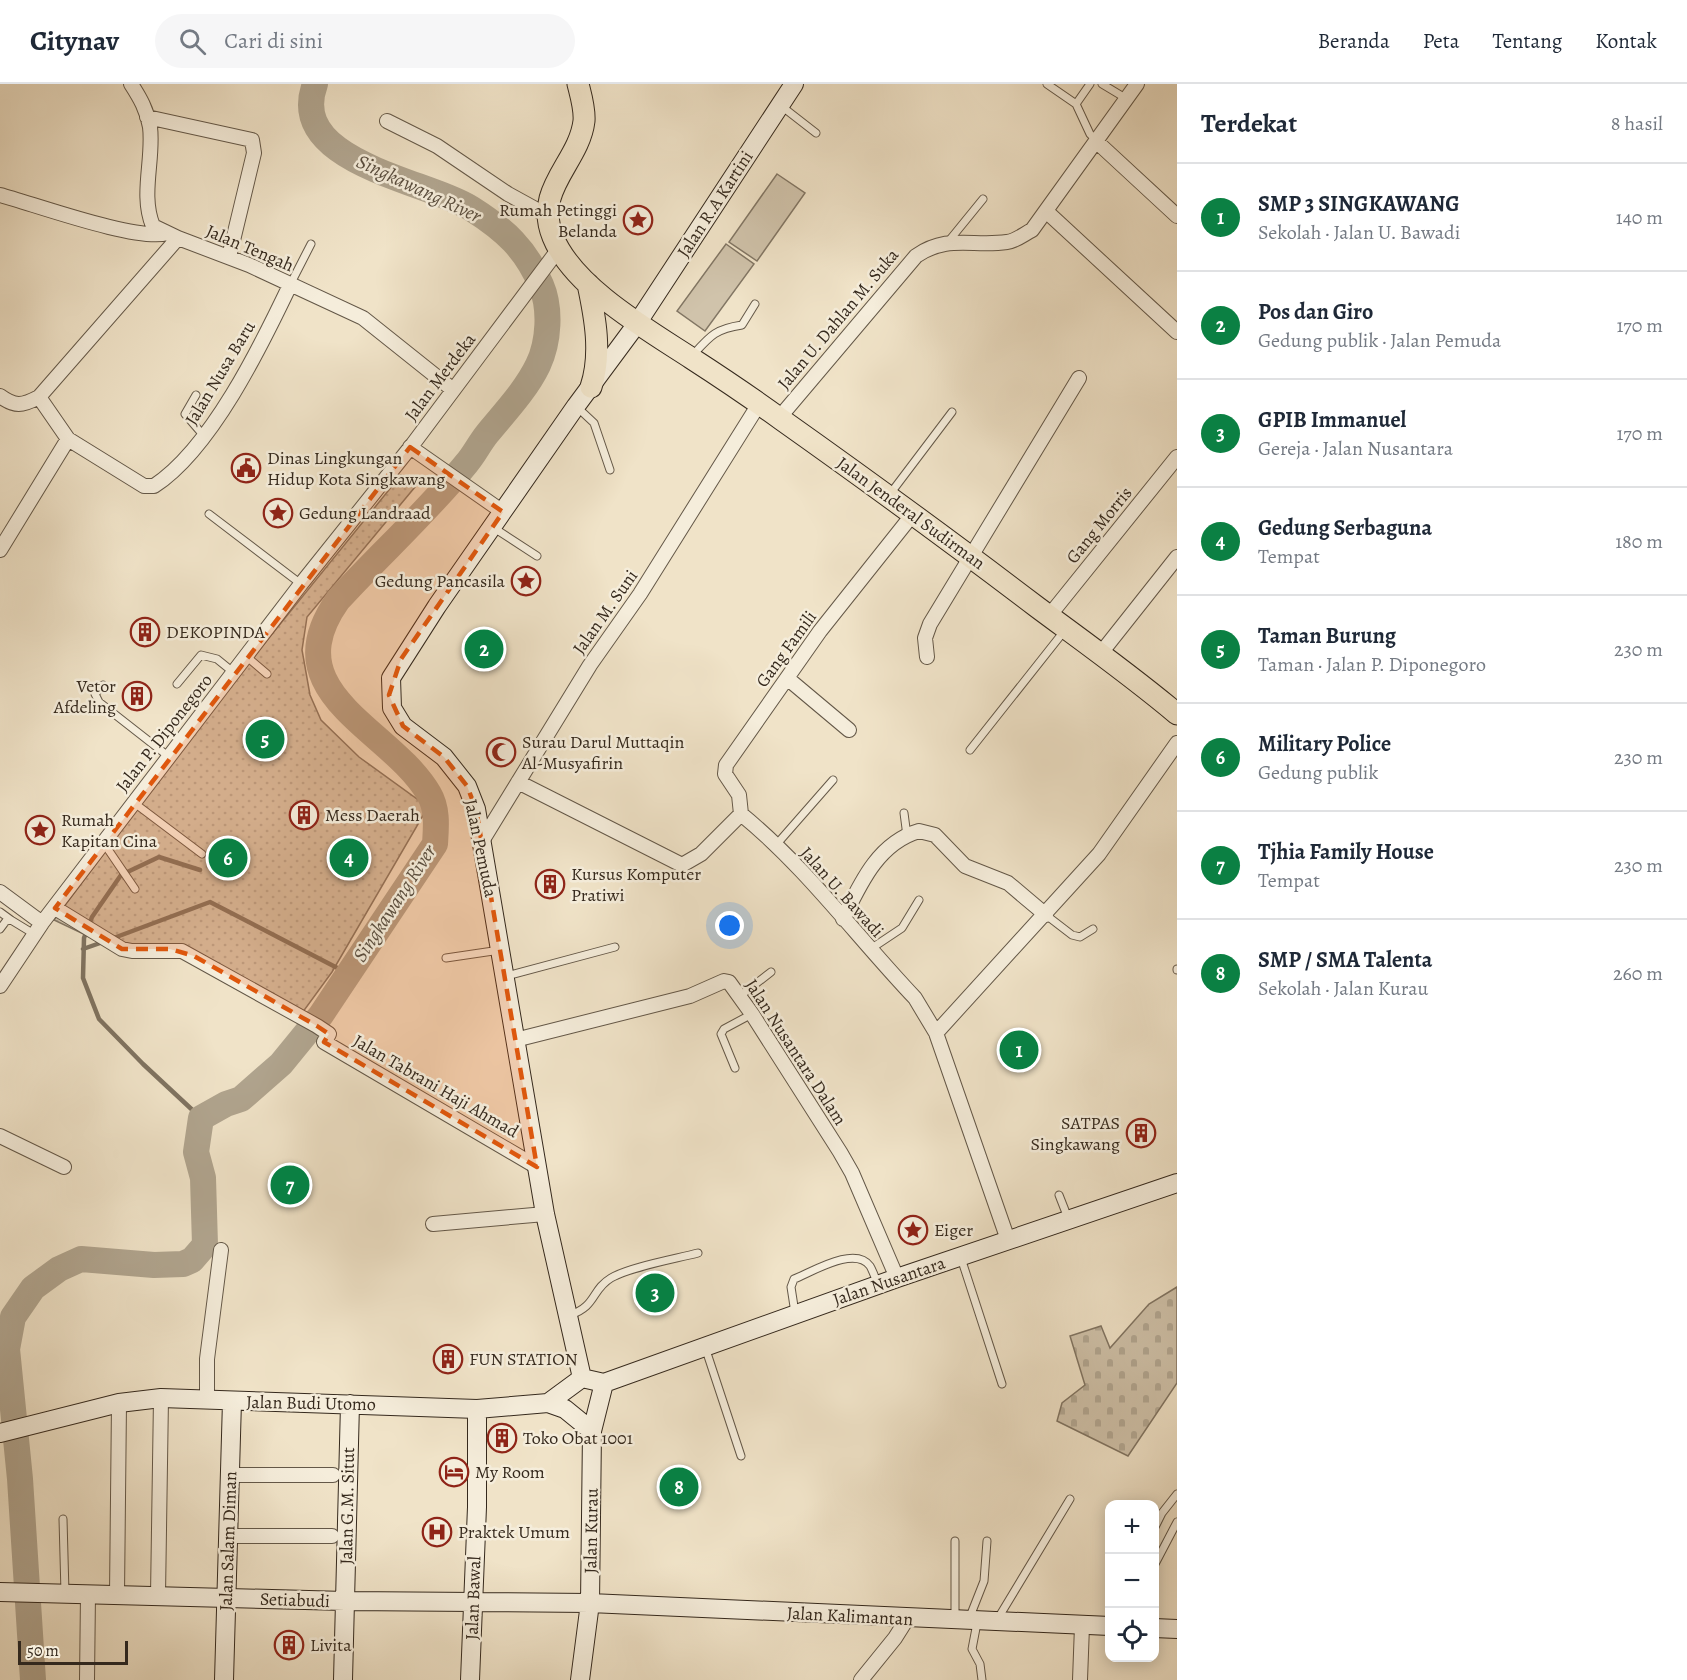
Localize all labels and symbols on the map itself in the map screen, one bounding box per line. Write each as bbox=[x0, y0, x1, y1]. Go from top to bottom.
street label: Jalan R.A Kartini bbox=[671, 146, 759, 262]
water label: Singkawang River bbox=[352, 148, 487, 230]
place label: Rumah Petinggi Belanda bbox=[499, 198, 618, 243]
place icon: Rumah Petinggi Belanda bbox=[622, 204, 654, 236]
street label: Jalan Tengah bbox=[202, 219, 298, 277]
street label: Jalan U. Dahlan M. Suka bbox=[772, 243, 904, 395]
street label: Jalan Nusa Baru bbox=[179, 316, 261, 430]
street label: Jalan Merdeka bbox=[399, 328, 481, 426]
place label: Dinas Lingkungan Hidup Kota Singkawang bbox=[267, 446, 445, 491]
street label: Jalan Jenderal Sudirman bbox=[832, 451, 990, 575]
public building icon: Dinas Lingkungan Hidup Kota Singkawang bbox=[230, 452, 262, 484]
street label: Gang Morris bbox=[1061, 481, 1137, 569]
place icon: Gedung Landraad bbox=[262, 497, 294, 529]
place label: Gedung Landraad bbox=[299, 501, 431, 525]
place icon: Gedung Pancasila bbox=[510, 565, 542, 597]
street label: Jalan M. Suni bbox=[567, 565, 643, 659]
place label: Gedung Pancasila bbox=[375, 569, 506, 593]
street label: Gang Famili bbox=[750, 606, 822, 692]
building icon: DEKOPINDA bbox=[129, 616, 161, 648]
place label: DEKOPINDA bbox=[166, 620, 266, 644]
pin: 2 bbox=[464, 626, 504, 672]
street label: Jalan P. Diponegoro bbox=[110, 669, 218, 797]
place label: Vetor Afdeling bbox=[53, 674, 116, 719]
building icon: Vetor Afdeling bbox=[121, 680, 153, 712]
pin: 5 bbox=[246, 716, 284, 762]
place label: Surau Darul Muttaqin Al-Musyafirin bbox=[521, 730, 685, 775]
mosque icon: Surau Darul Muttaqin Al-Musyafirin bbox=[485, 736, 517, 768]
street label: Jalan Pemuda bbox=[459, 797, 503, 900]
building icon: Mess Daerah bbox=[288, 799, 320, 831]
place label: Mess Daerah bbox=[325, 803, 420, 827]
place label: Rumah Kapitan Cina bbox=[61, 808, 158, 853]
place icon: Rumah Kapitan Cina bbox=[24, 814, 56, 846]
pin: 6 bbox=[208, 836, 248, 880]
pin: 4 bbox=[330, 836, 368, 880]
water label: Singkawang River bbox=[346, 839, 443, 967]
street label: Jalan U. Bawadi bbox=[795, 841, 889, 943]
place label: Kursus Komputer Pratiwi bbox=[571, 862, 701, 907]
building icon: Kursus Komputer Pratiwi bbox=[534, 868, 566, 900]
your location bbox=[715, 911, 744, 940]
street label: Jalan Nusantara Dalam bbox=[740, 974, 852, 1130]
pin: 1 bbox=[1000, 1028, 1038, 1072]
street label: Jalan Tabrani Haji Ahmad bbox=[349, 1029, 523, 1143]
place label: SATPAS Singkawang bbox=[1030, 1111, 1120, 1156]
building icon: SATPAS Singkawang bbox=[1125, 1117, 1157, 1149]
pin: 7 bbox=[270, 1162, 310, 1208]
place icon: Eiger bbox=[897, 1214, 929, 1246]
place label: Eiger bbox=[934, 1218, 973, 1242]
street label: Jalan Nusantara bbox=[830, 1250, 949, 1311]
pin: 3 bbox=[636, 1270, 674, 1316]
building icon: FUN STATION bbox=[432, 1343, 464, 1375]
place label: FUN STATION bbox=[469, 1347, 578, 1371]
street label: Jalan Budi Utomo bbox=[246, 1390, 376, 1416]
building icon: Toko Obat 1001 bbox=[486, 1422, 518, 1454]
place label: Toko Obat 1001 bbox=[523, 1426, 633, 1450]
street label: Jalan G.M. Situt bbox=[334, 1447, 360, 1565]
hotel icon: My Room bbox=[438, 1456, 470, 1488]
place label: My Room bbox=[475, 1460, 545, 1484]
pin: 8 bbox=[660, 1464, 698, 1510]
street label: Jalan Salam Diman bbox=[214, 1471, 242, 1611]
street label: Jalan Kurau bbox=[578, 1488, 604, 1574]
hospital icon: Praktek Umum bbox=[421, 1516, 453, 1548]
place label: Praktek Umum bbox=[458, 1520, 570, 1544]
street label: Jalan Bawal bbox=[460, 1555, 486, 1640]
street label: Setiabudi bbox=[259, 1587, 331, 1613]
street label: Jalan Kalimantan bbox=[786, 1601, 914, 1631]
building icon: Livita bbox=[273, 1629, 305, 1661]
place label: Livita bbox=[310, 1633, 352, 1657]
scale bar bbox=[18, 1638, 128, 1666]

